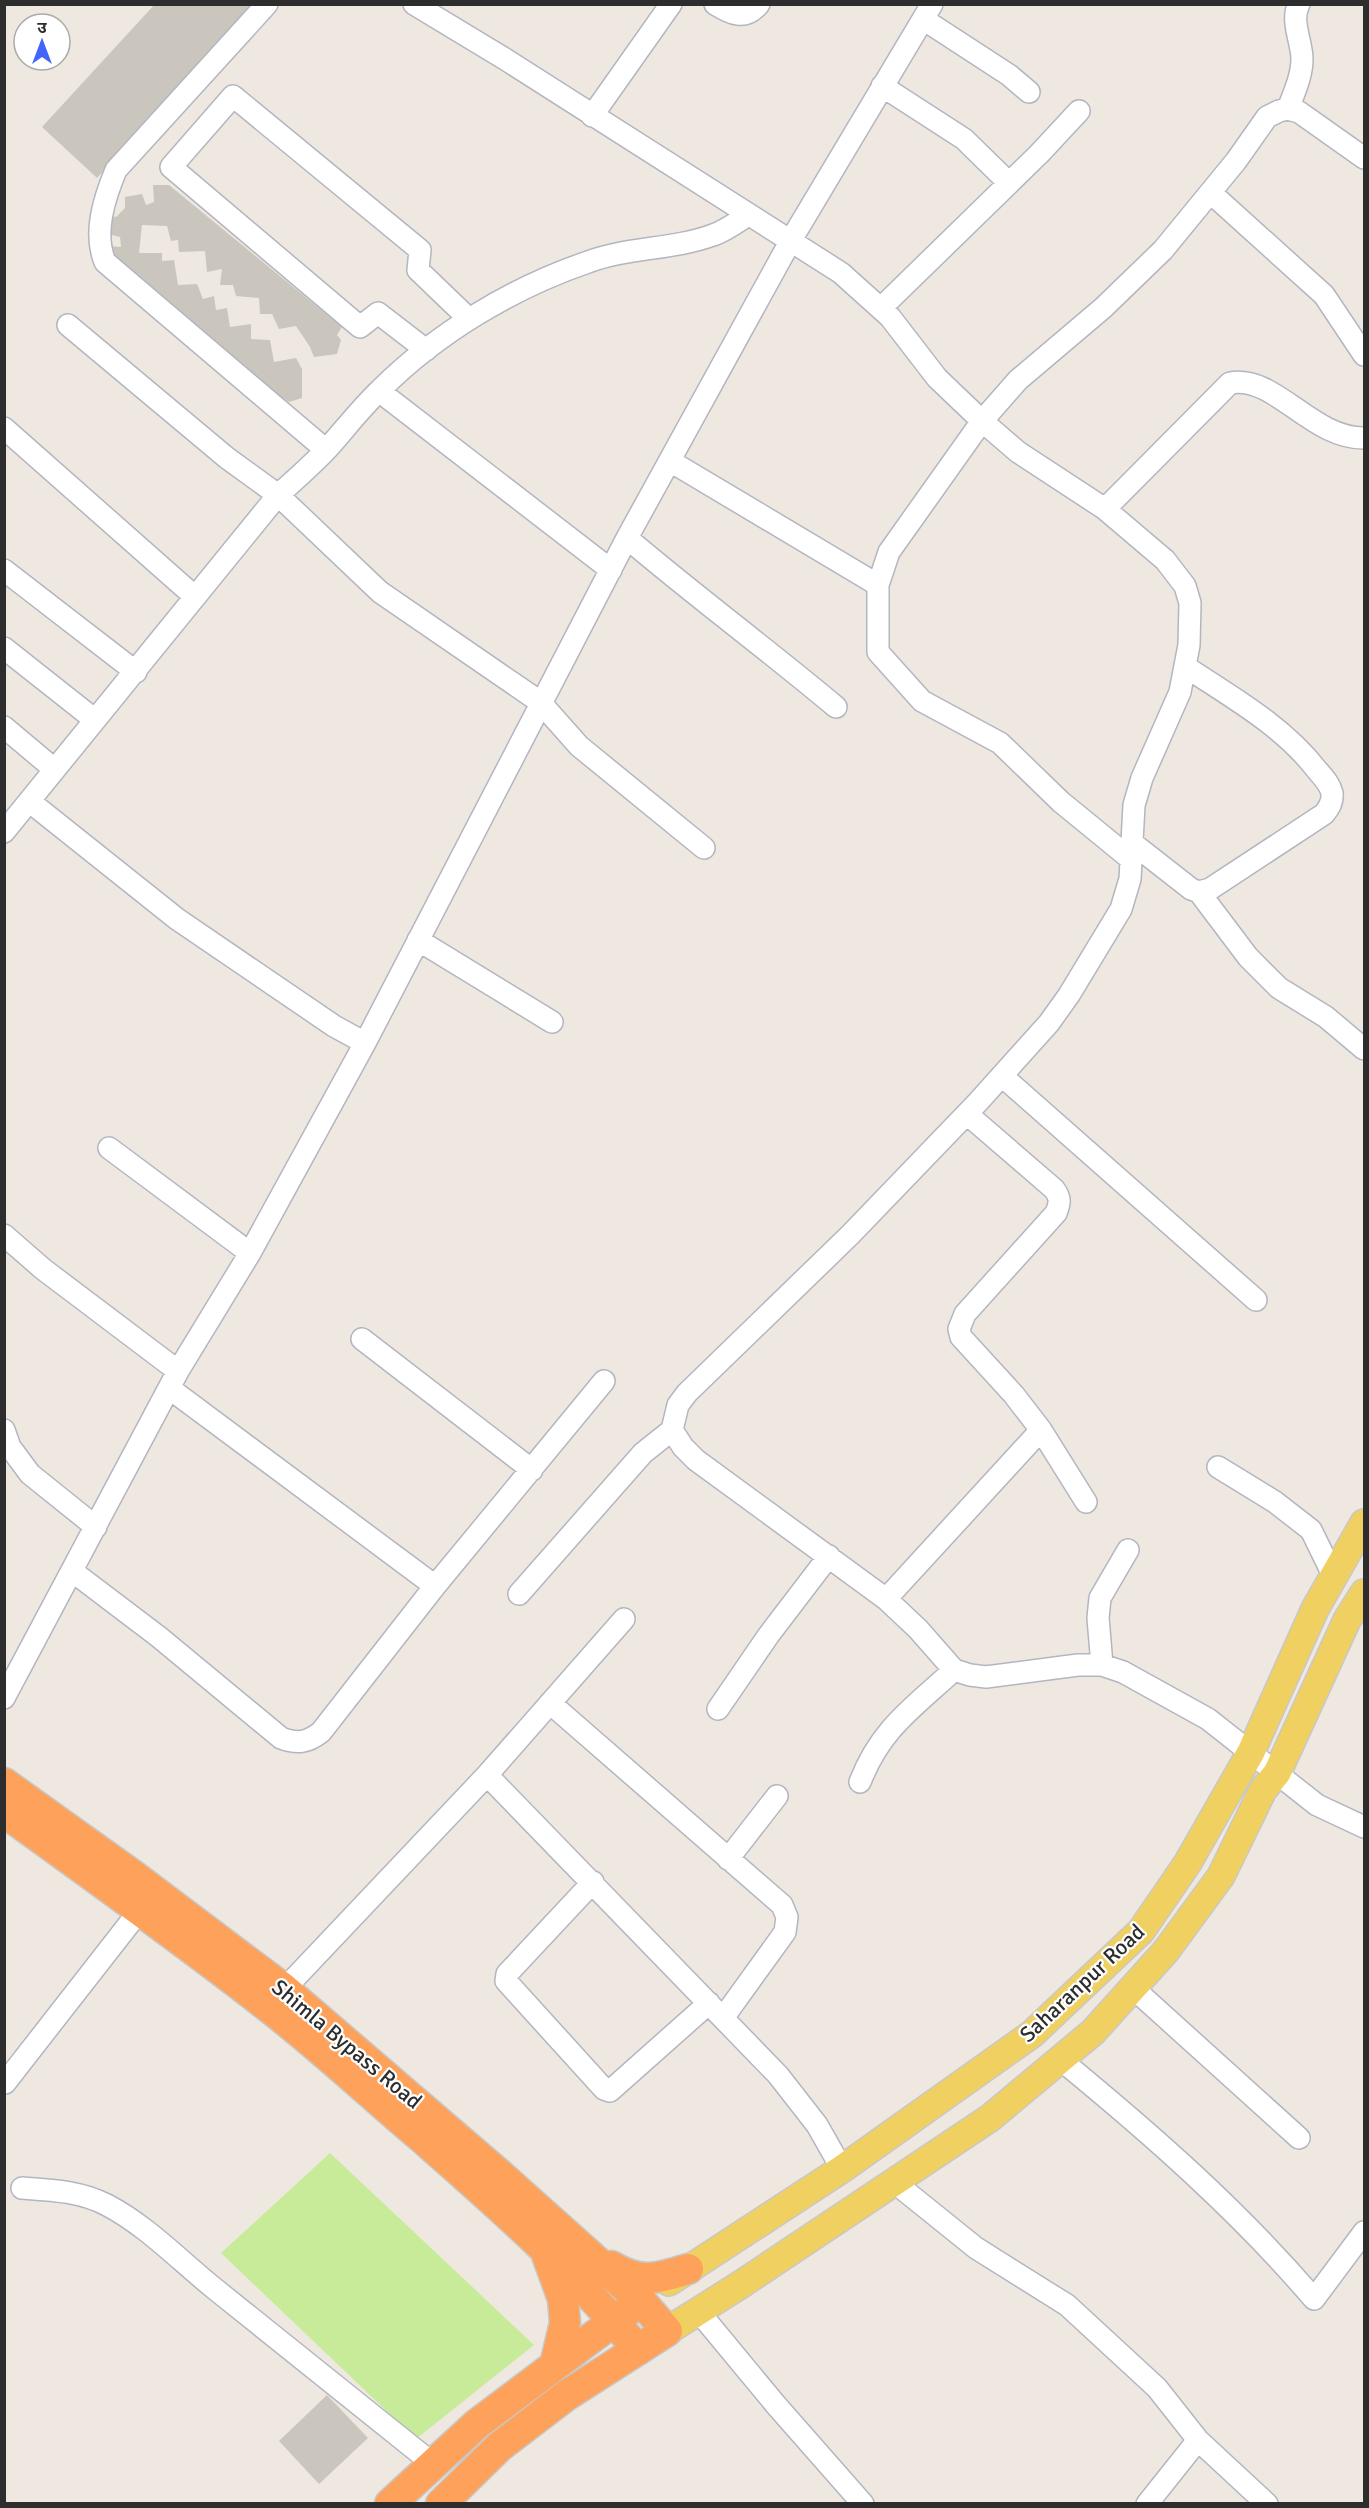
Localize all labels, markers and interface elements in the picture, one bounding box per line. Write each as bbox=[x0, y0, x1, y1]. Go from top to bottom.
north arrow bbox=[12, 12, 72, 72]
text: उ bbox=[37, 18, 47, 38]
street label: Saharanpur Road bbox=[1014, 1918, 1150, 2048]
street label: Shimla Bypass Road bbox=[267, 1973, 427, 2115]

